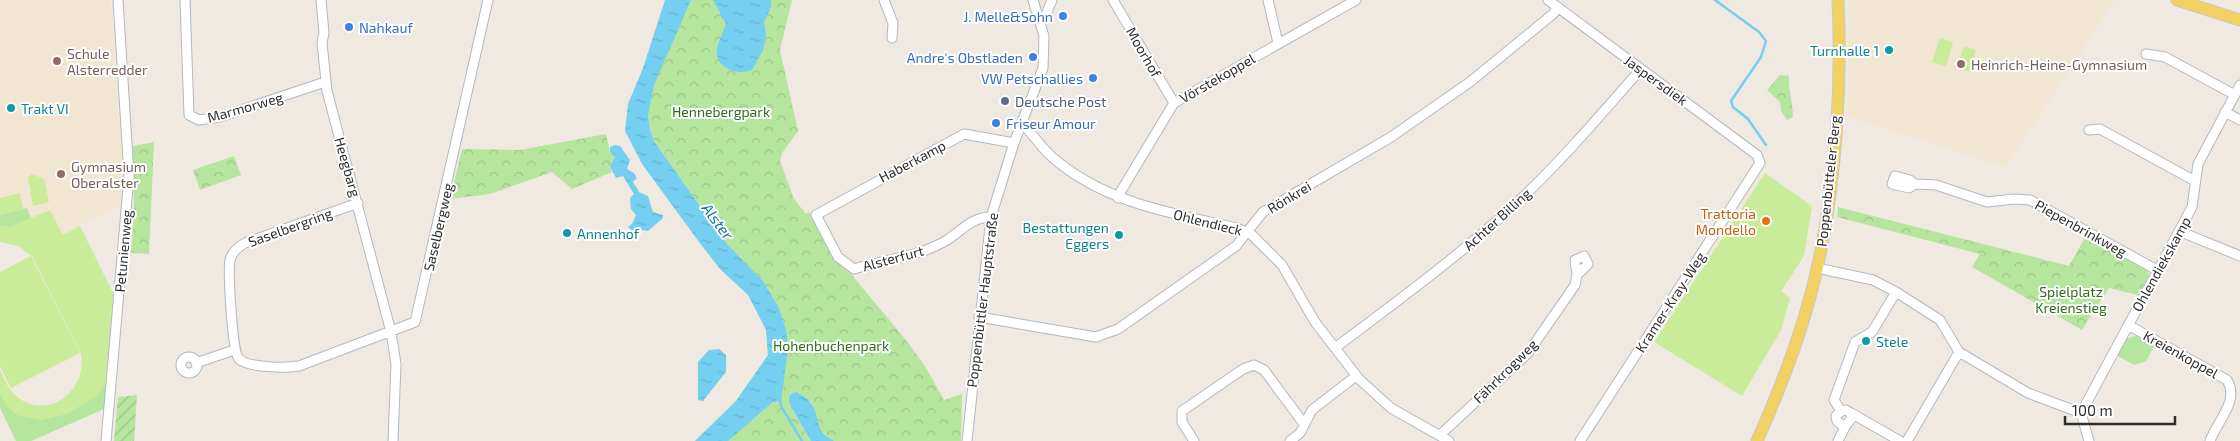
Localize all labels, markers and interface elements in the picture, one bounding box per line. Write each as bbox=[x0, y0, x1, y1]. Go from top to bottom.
place label: J. Melle&Sohn bbox=[963, 8, 1053, 25]
marker: J. Melle&Sohn bbox=[1057, 10, 1069, 22]
place label: Nahkauf bbox=[359, 19, 413, 36]
marker: Nahkauf bbox=[343, 21, 355, 33]
street label: Moorhof bbox=[1123, 24, 1165, 81]
place label: Turnhalle 1 bbox=[1810, 42, 1879, 59]
marker: Turnhalle 1 bbox=[1883, 44, 1895, 56]
place label: Schule Alsterredder bbox=[67, 45, 148, 78]
place label: Andre's Obstladen bbox=[907, 49, 1023, 66]
street label: Vörstekoppel bbox=[1176, 49, 1258, 106]
marker: Andre's Obstladen bbox=[1027, 51, 1039, 63]
street label: Jaspersdiek bbox=[1621, 51, 1691, 109]
marker: Schule Alsterredder bbox=[51, 55, 63, 67]
place label: Heinrich-Heine-Gymnasium bbox=[1971, 56, 2147, 73]
marker: Heinrich-Heine-Gymnasium bbox=[1955, 58, 1967, 70]
place label: VW Petschallies bbox=[981, 70, 1083, 87]
marker: VW Petschallies bbox=[1087, 72, 1099, 84]
street label: Marmorweg bbox=[205, 88, 285, 126]
place label: Deutsche Post bbox=[1015, 93, 1106, 110]
marker: Deutsche Post bbox=[999, 95, 1011, 107]
place label: Trakt VI bbox=[21, 100, 69, 117]
marker: Trakt VI bbox=[5, 102, 17, 114]
park label: Hennebergpark bbox=[672, 103, 770, 120]
street label: Poppenbütteler Berg bbox=[1813, 114, 1843, 247]
place label: Friseur Amour bbox=[1006, 115, 1096, 132]
marker: Friseur Amour bbox=[990, 117, 1002, 129]
street label: Heegbarg bbox=[331, 135, 365, 199]
street label: Haberkamp bbox=[876, 136, 948, 186]
place label: Gymnasium Oberalster bbox=[71, 158, 146, 191]
marker: Gymnasium Oberalster bbox=[55, 168, 67, 180]
street label: Rönkrei bbox=[1264, 177, 1314, 217]
street label: Saselbergweg bbox=[420, 181, 456, 273]
street label: Achter Billing bbox=[1460, 184, 1534, 254]
street label: Piepenbrinkweg bbox=[2032, 196, 2130, 260]
water label: Alster bbox=[698, 198, 738, 244]
street label: Saselbergring bbox=[246, 204, 335, 250]
street label: Ohlendieck bbox=[1172, 205, 1244, 239]
place label: Trattoria Mondello bbox=[1696, 205, 1756, 238]
street label: Petunienweg bbox=[111, 209, 135, 293]
street label: Poppenbüttler Hauptstraße bbox=[963, 212, 1001, 388]
street label: Ohlendiekskamp bbox=[2128, 214, 2194, 314]
marker: Trattoria Mondello bbox=[1760, 215, 1772, 227]
place label: Bestattungen Eggers bbox=[1022, 219, 1109, 252]
place label: Annenhof bbox=[577, 225, 640, 242]
marker: Annenhof bbox=[561, 227, 573, 239]
marker: Bestattungen Eggers bbox=[1113, 229, 1125, 241]
street label: Alsterfurt bbox=[861, 242, 925, 274]
street label: Kramer-Kray-Weg bbox=[1631, 249, 1709, 355]
park label: Spielplatz Kreienstieg bbox=[2035, 283, 2107, 316]
street label: Kreienkoppel bbox=[2141, 326, 2222, 382]
place label: Stele bbox=[1876, 333, 1908, 350]
street label: Fährkrogweg bbox=[1469, 335, 1541, 407]
marker: Stele bbox=[1860, 335, 1872, 347]
park label: Hohenbuchenpark bbox=[773, 337, 889, 354]
scale bar bbox=[2065, 394, 2175, 426]
text: 100 m bbox=[2072, 401, 2113, 419]

